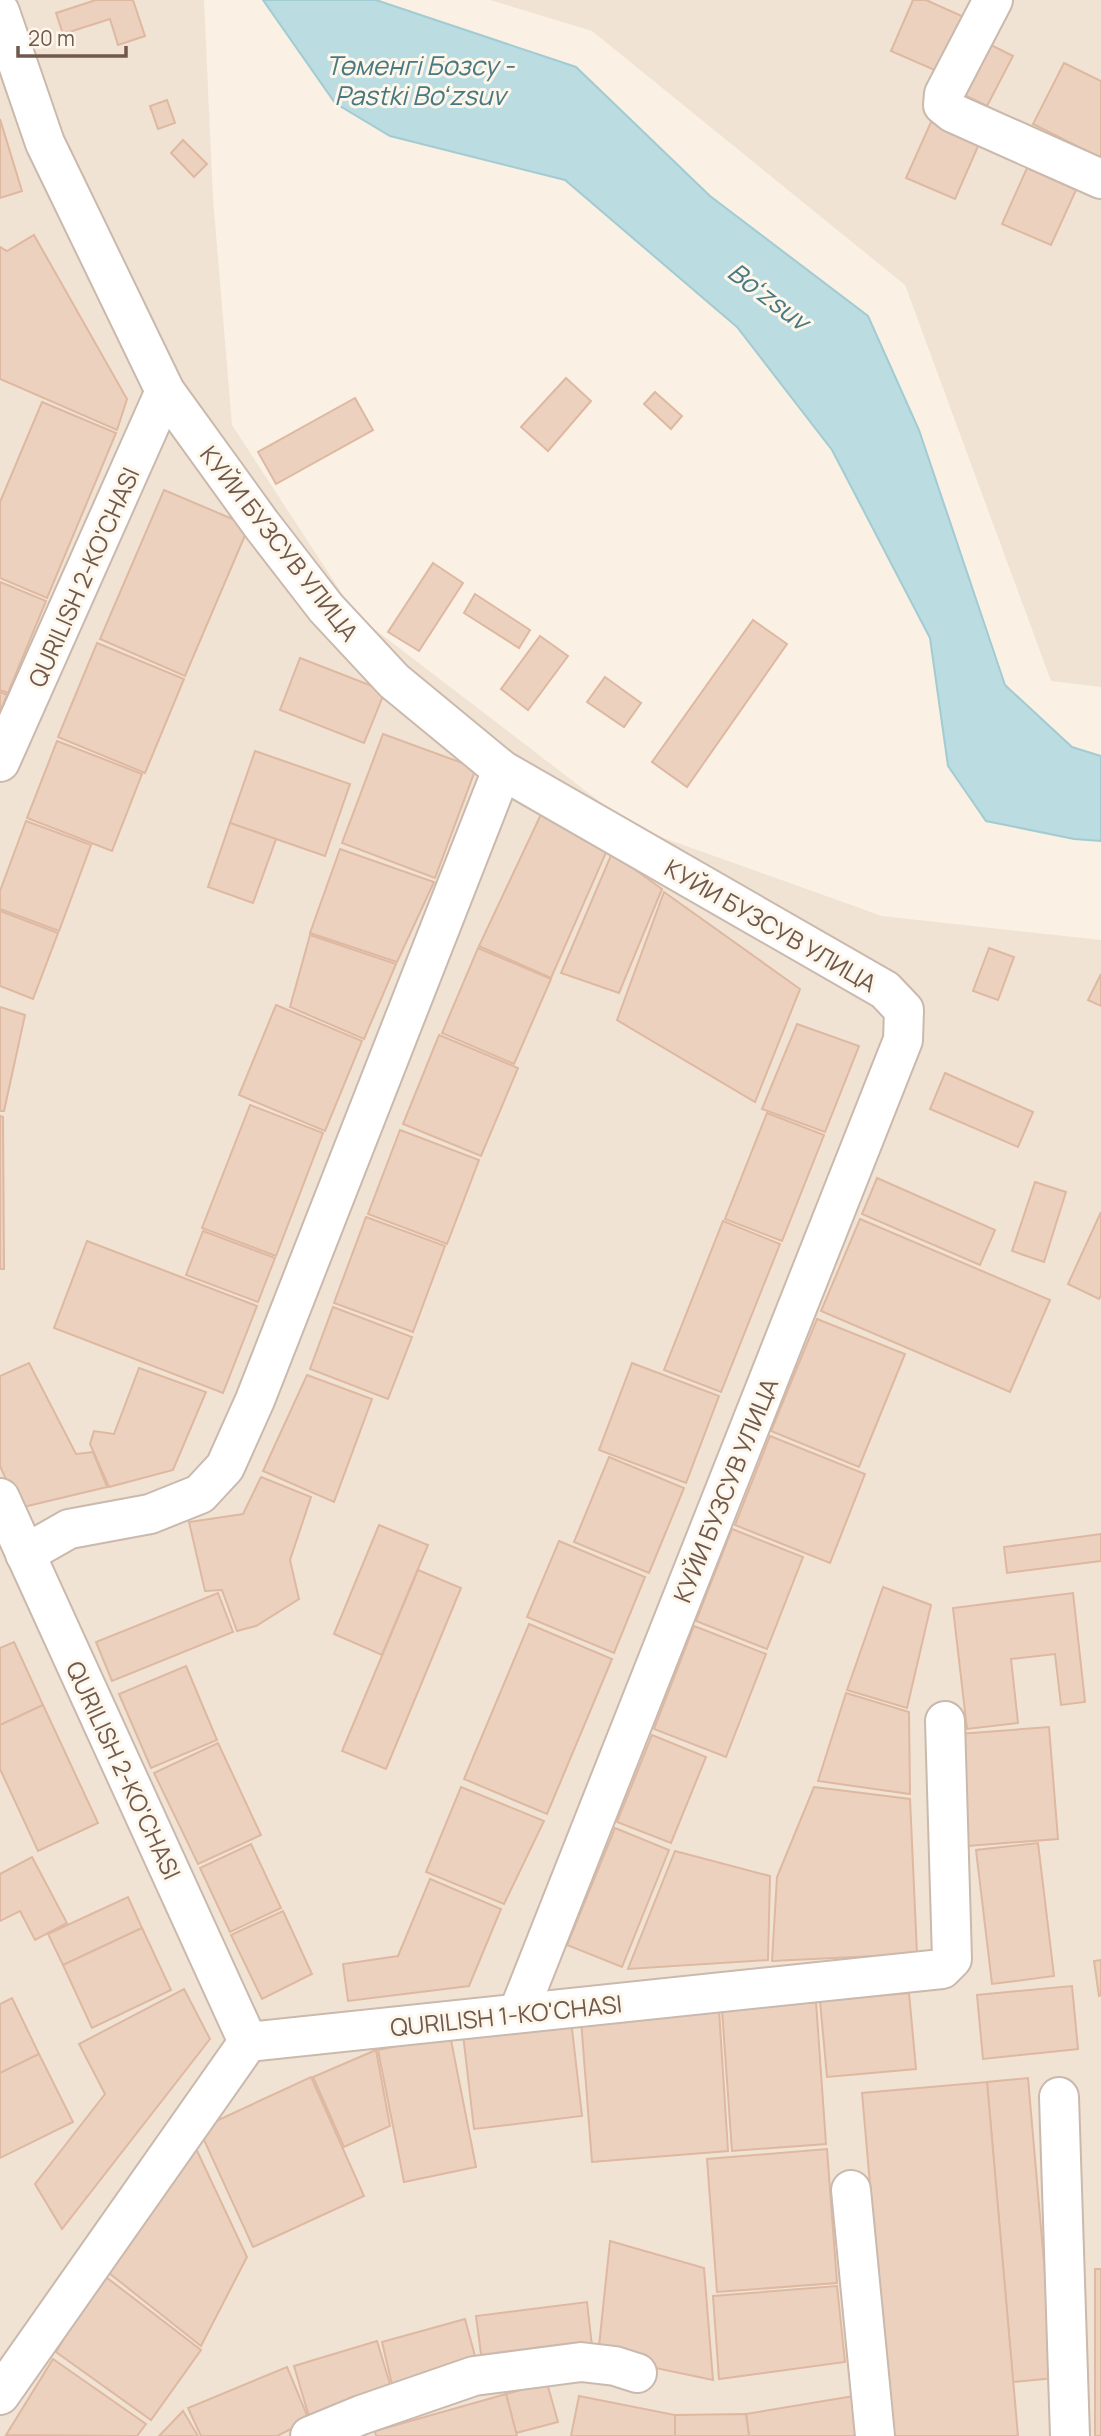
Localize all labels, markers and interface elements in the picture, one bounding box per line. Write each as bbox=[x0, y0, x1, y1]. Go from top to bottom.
scale bar bbox=[18, 14, 126, 58]
text: 20 m bbox=[28, 24, 75, 52]
water label: Төменгі Бозсу - Pastki Boʻzsuv bbox=[326, 47, 515, 113]
water label: Boʻzsuv bbox=[721, 254, 820, 341]
street label: КУЙИ БУЗСУВ УЛИЦА bbox=[193, 438, 367, 648]
street label: QURILISH 2-KO'CHASI bbox=[20, 462, 146, 692]
street label: КУЙИ БУЗСУВ УЛИЦА bbox=[659, 851, 883, 999]
street label: КУЙИ БУЗСУВ УЛИЦА bbox=[665, 1373, 785, 1607]
street label: QURILISH 2-KO'CHASI bbox=[59, 1656, 189, 1884]
street label: QURILISH 1-KO'CHASI bbox=[388, 1986, 624, 2044]

